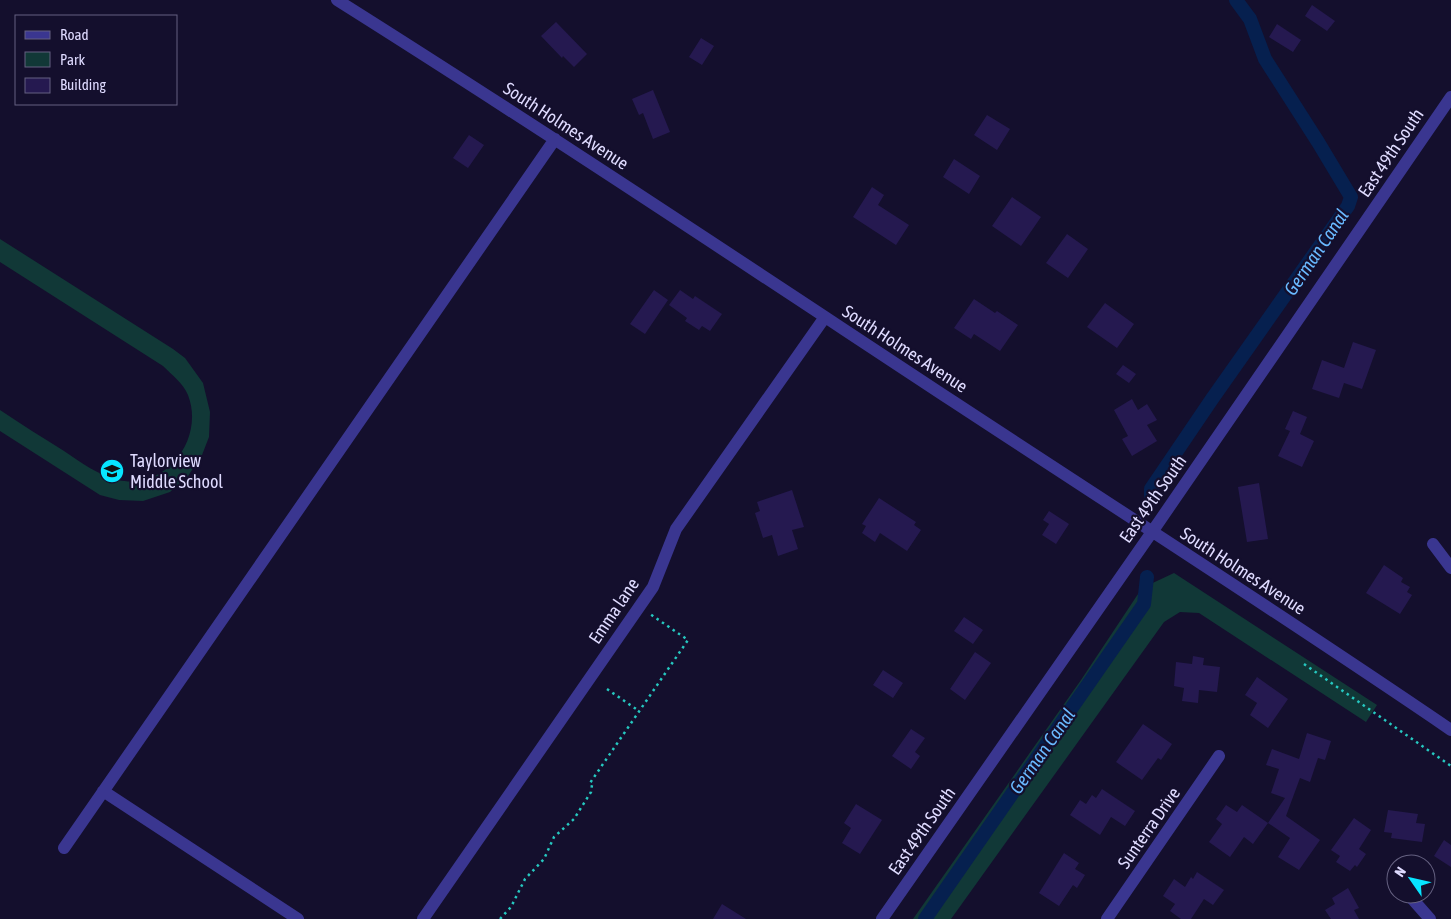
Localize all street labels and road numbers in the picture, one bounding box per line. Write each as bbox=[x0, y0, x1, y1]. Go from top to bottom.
street label: South Holmes Avenue bbox=[500, 77, 633, 174]
street label: East 49th South bbox=[1353, 105, 1428, 201]
street label: South Holmes Avenue bbox=[839, 300, 972, 397]
street label: East 49th South bbox=[1115, 451, 1190, 547]
street label: South Holmes Avenue bbox=[1177, 522, 1310, 619]
street label: Emma lane bbox=[584, 574, 643, 647]
street label: East 49th South bbox=[884, 783, 959, 879]
street label: Sunterra Drive bbox=[1113, 783, 1184, 872]

